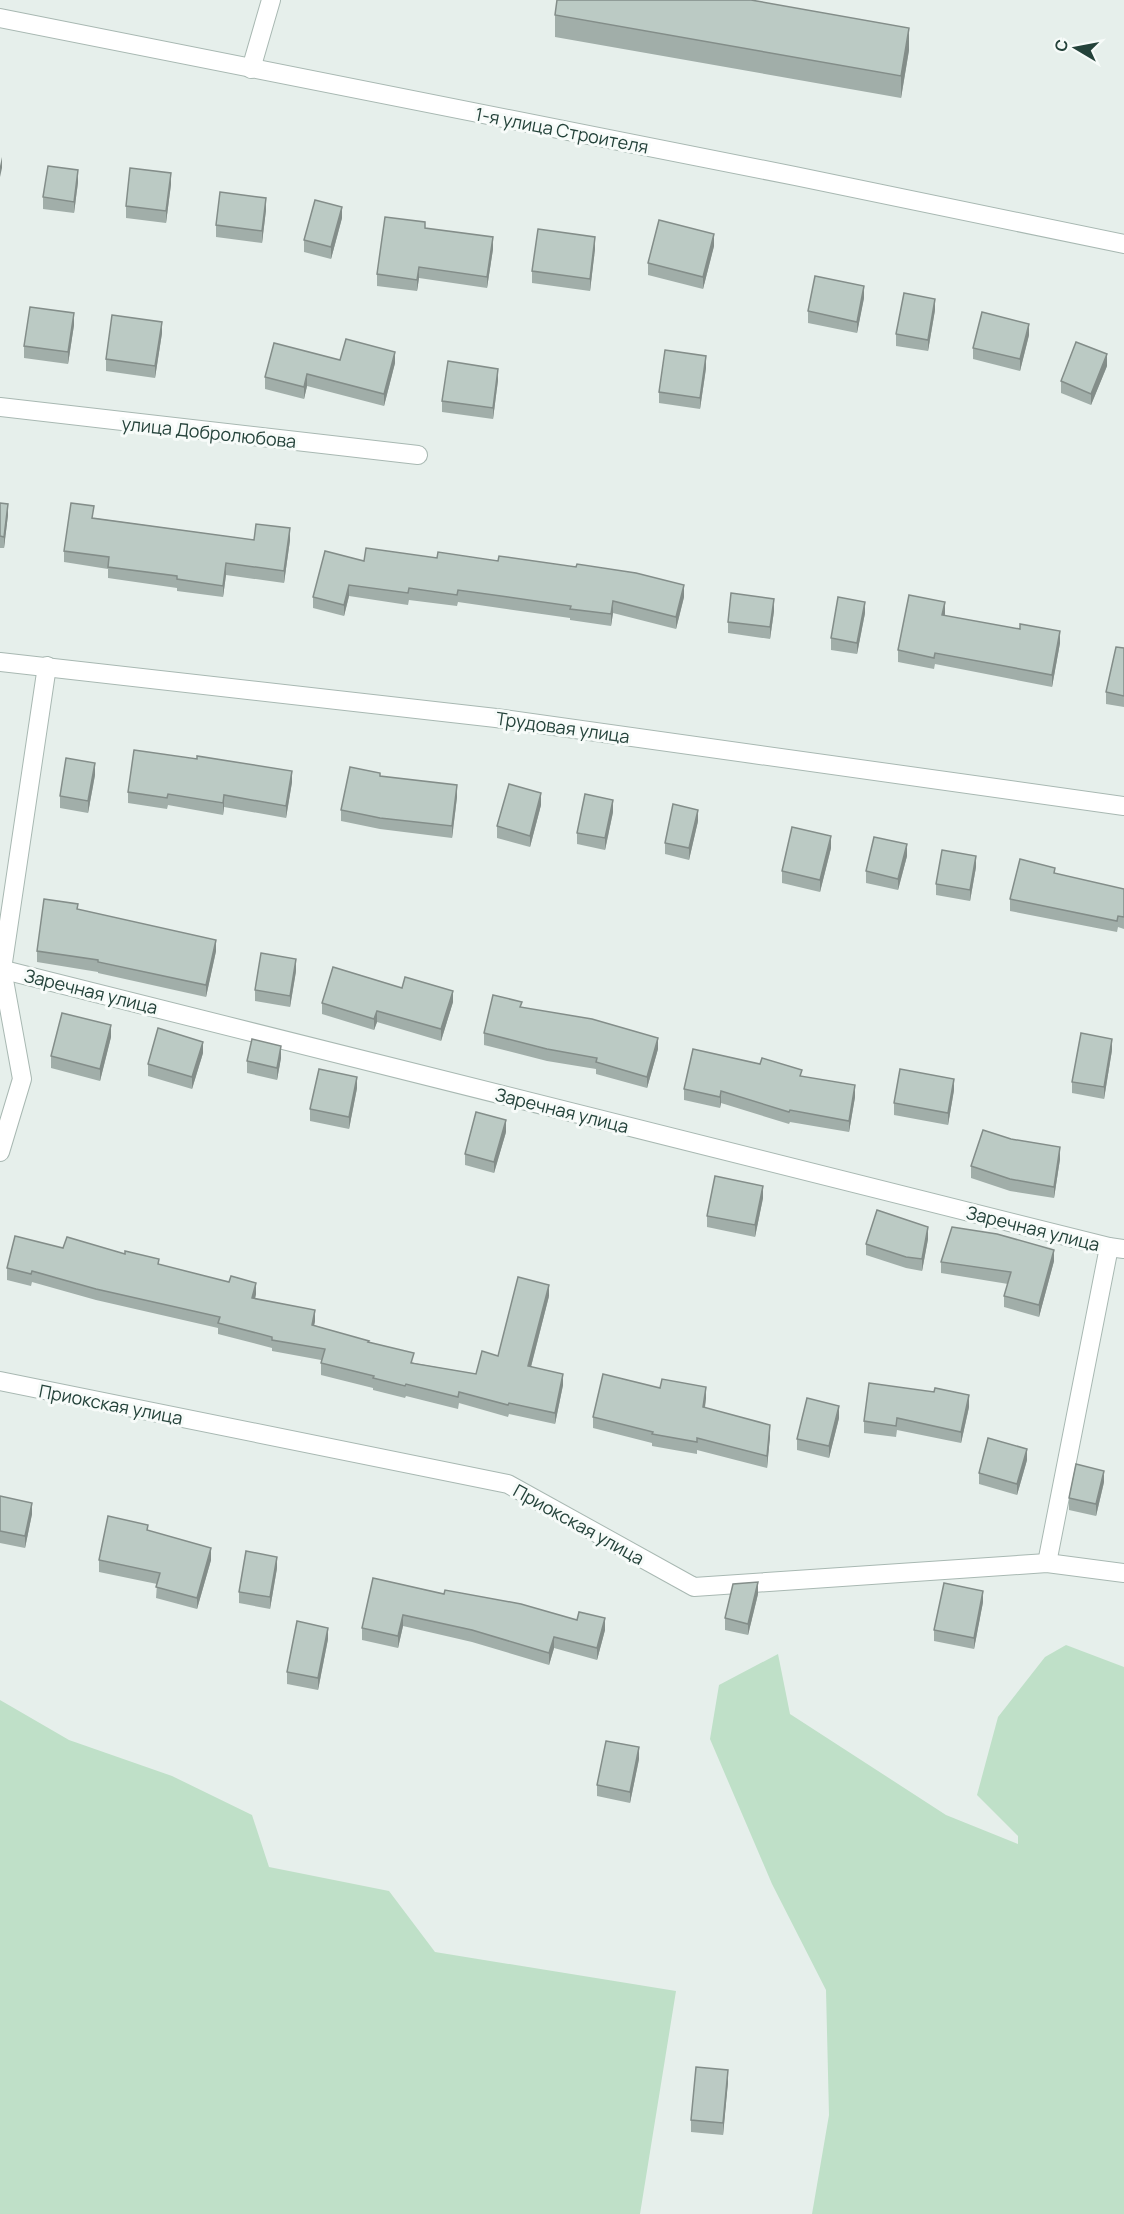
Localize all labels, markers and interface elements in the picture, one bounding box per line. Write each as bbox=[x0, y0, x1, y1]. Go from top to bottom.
north arrow bbox=[1046, 18, 1106, 78]
text: С bbox=[1049, 37, 1073, 53]
street label: 1-я улица Строителя bbox=[473, 101, 651, 159]
street label: улица Добролюбова bbox=[120, 411, 298, 453]
street label: Трудовая улица bbox=[495, 706, 631, 748]
street label: Заречная улица bbox=[22, 963, 160, 1019]
street label: Заречная улица bbox=[493, 1082, 631, 1138]
street label: Заречная улица bbox=[964, 1200, 1102, 1256]
street label: Приокская улица bbox=[37, 1378, 185, 1430]
street label: Приокская улица bbox=[509, 1478, 649, 1570]

